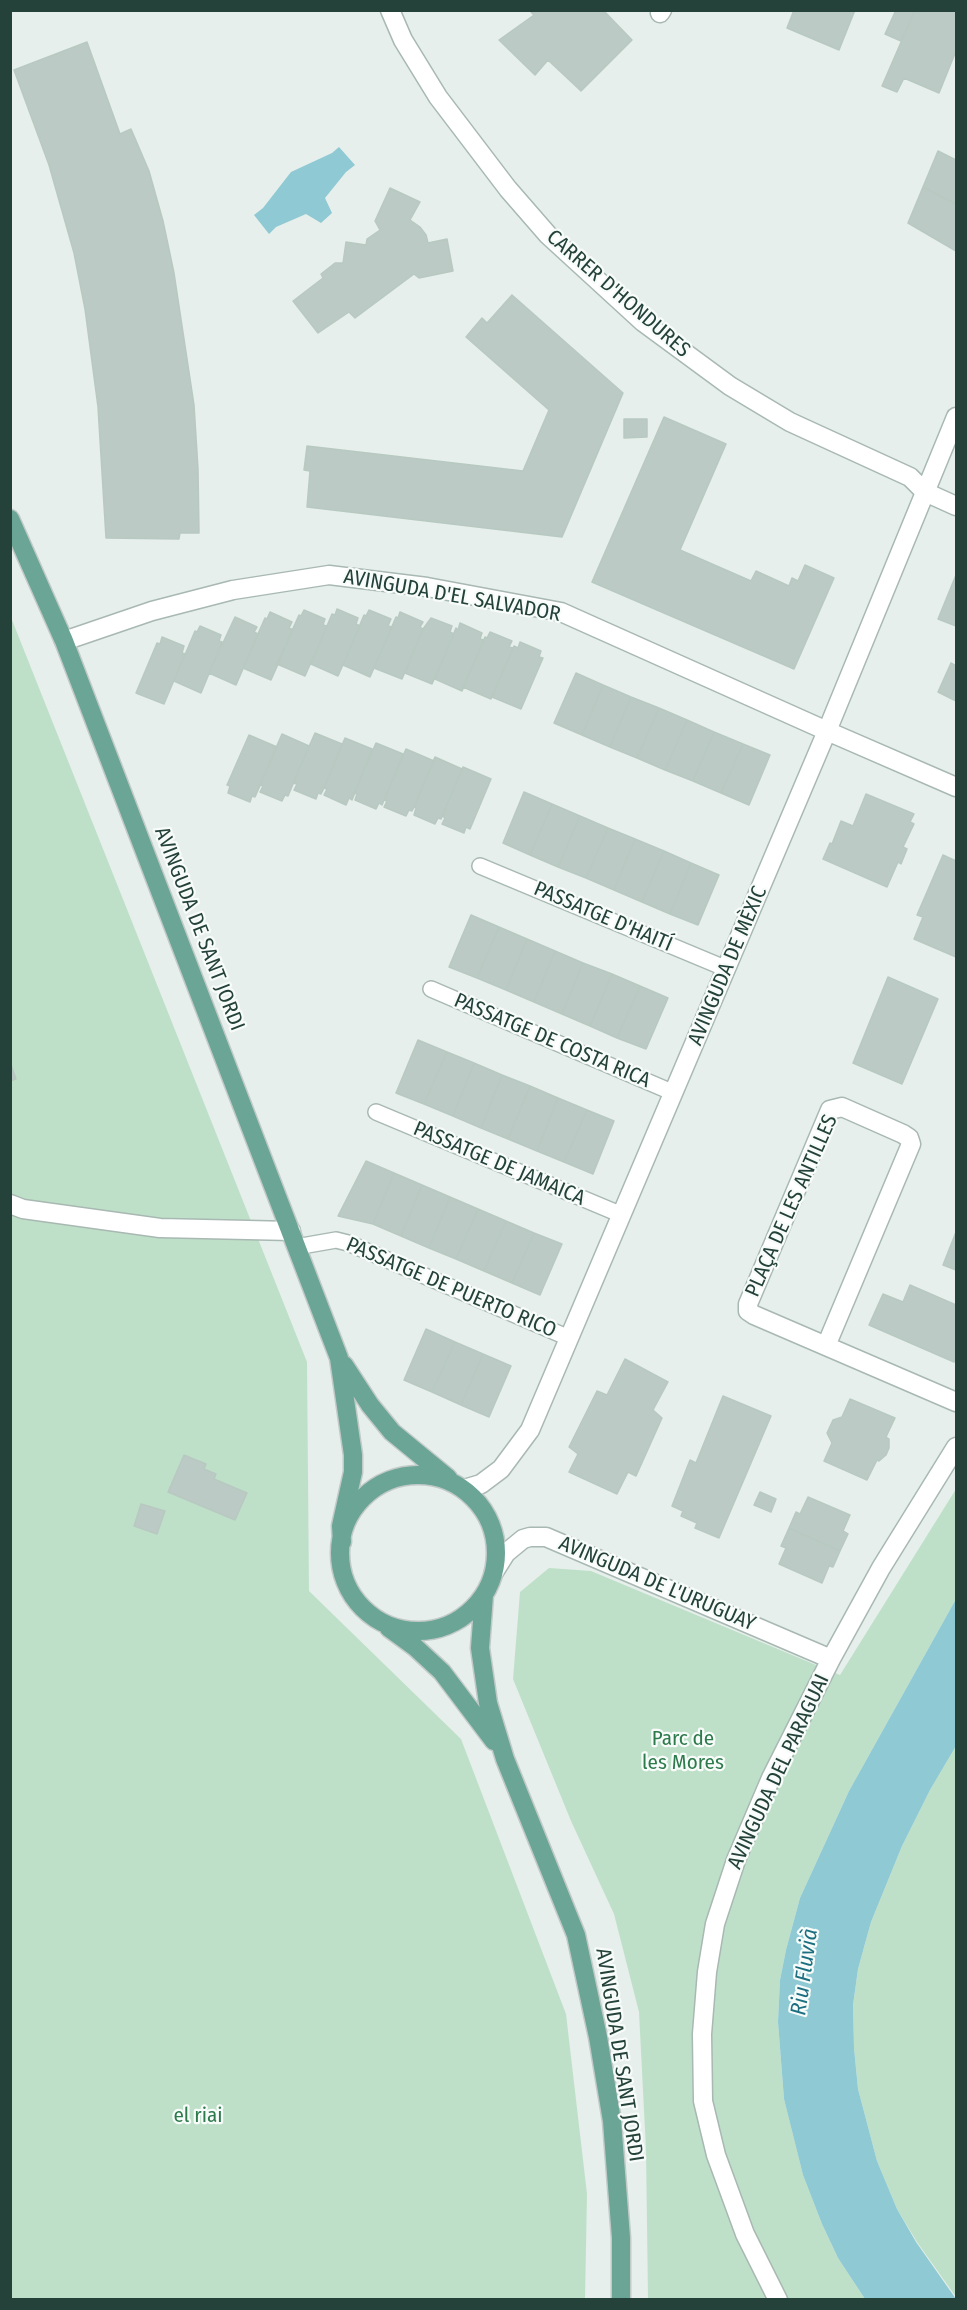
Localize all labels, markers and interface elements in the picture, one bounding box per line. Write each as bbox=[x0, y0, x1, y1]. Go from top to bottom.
street label: CARRER D'HONDURES bbox=[541, 225, 695, 363]
street label: AVINGUDA D'EL SALVADOR bbox=[341, 564, 563, 628]
street label: AVINGUDA DE SANT JORDI bbox=[149, 824, 249, 1034]
street label: PASSATGE D'HAITÍ bbox=[530, 876, 676, 958]
street label: AVINGUDA DE MÈXIC bbox=[683, 883, 773, 1049]
street label: PASSATGE DE COSTA RICA bbox=[450, 988, 654, 1094]
street label: PLAÇA DE LES ANTILLES bbox=[740, 1111, 844, 1301]
street label: PASSATGE DE JAMAICA bbox=[409, 1116, 589, 1212]
street label: PASSATGE DE PUERTO RICO bbox=[342, 1232, 560, 1344]
street label: AVINGUDA DE L'URUGUAY bbox=[555, 1531, 759, 1637]
street label: AVINGUDA DEL PARAGUAI bbox=[723, 1671, 835, 1873]
park label: Parc de les Mores bbox=[642, 1726, 724, 1776]
water label: Riu Fluvià bbox=[786, 1927, 824, 2017]
street label: AVINGUDA DE SANT JORDI bbox=[590, 1946, 648, 2164]
park label: el riai bbox=[173, 2103, 223, 2129]

